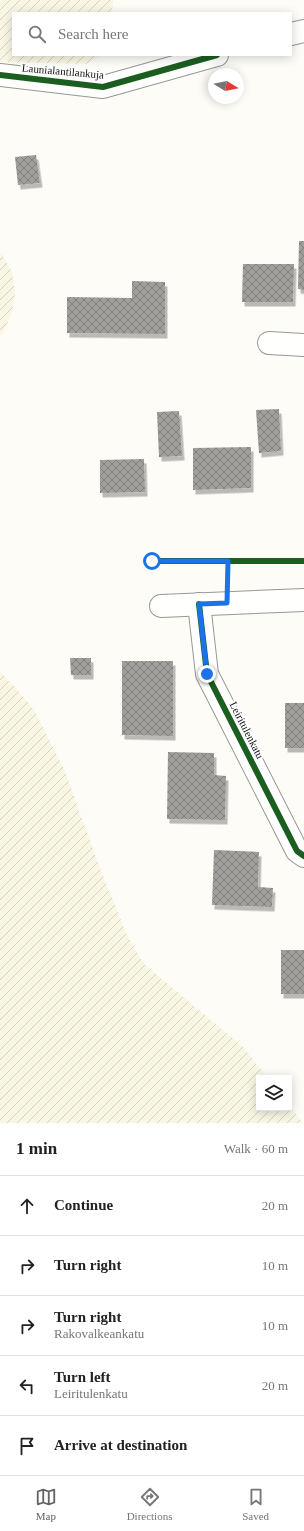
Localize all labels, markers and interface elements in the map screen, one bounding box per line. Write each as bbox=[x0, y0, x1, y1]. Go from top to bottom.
search box bbox=[12, 12, 292, 56]
icon: search bbox=[26, 23, 48, 45]
text: Search here bbox=[58, 26, 128, 42]
street label: Launialantilankuja bbox=[21, 61, 105, 81]
north arrow bbox=[208, 68, 244, 104]
route start bbox=[143, 552, 161, 570]
route end bbox=[198, 665, 216, 683]
street label: Leiritulenkatu bbox=[228, 700, 267, 761]
map controls bbox=[256, 1075, 292, 1111]
button: layers bbox=[256, 1075, 292, 1111]
text: 1 min bbox=[16, 1139, 57, 1158]
text: Walk · 60 m bbox=[224, 1141, 288, 1156]
icon: ahead bbox=[16, 1195, 38, 1217]
text: Continue bbox=[54, 1197, 113, 1213]
text: 20 m bbox=[262, 1198, 288, 1213]
icon: right bbox=[16, 1255, 38, 1277]
text: Turn right bbox=[54, 1257, 121, 1273]
text: 10 m bbox=[262, 1258, 288, 1273]
text: Turn right bbox=[54, 1309, 121, 1325]
icon: right bbox=[16, 1315, 38, 1337]
text: 10 m bbox=[262, 1318, 288, 1333]
text: Rakovalkeankatu bbox=[54, 1326, 144, 1341]
text: Turn left bbox=[54, 1369, 111, 1385]
icon: left bbox=[16, 1375, 38, 1397]
text: 20 m bbox=[262, 1378, 288, 1393]
text: Leiritulenkatu bbox=[54, 1386, 128, 1401]
icon: arrive bbox=[16, 1435, 38, 1457]
text: Arrive at destination bbox=[54, 1437, 187, 1453]
tab: Map bbox=[35, 1486, 57, 1522]
tab: Directions bbox=[127, 1486, 172, 1522]
tab: Saved bbox=[242, 1486, 269, 1522]

